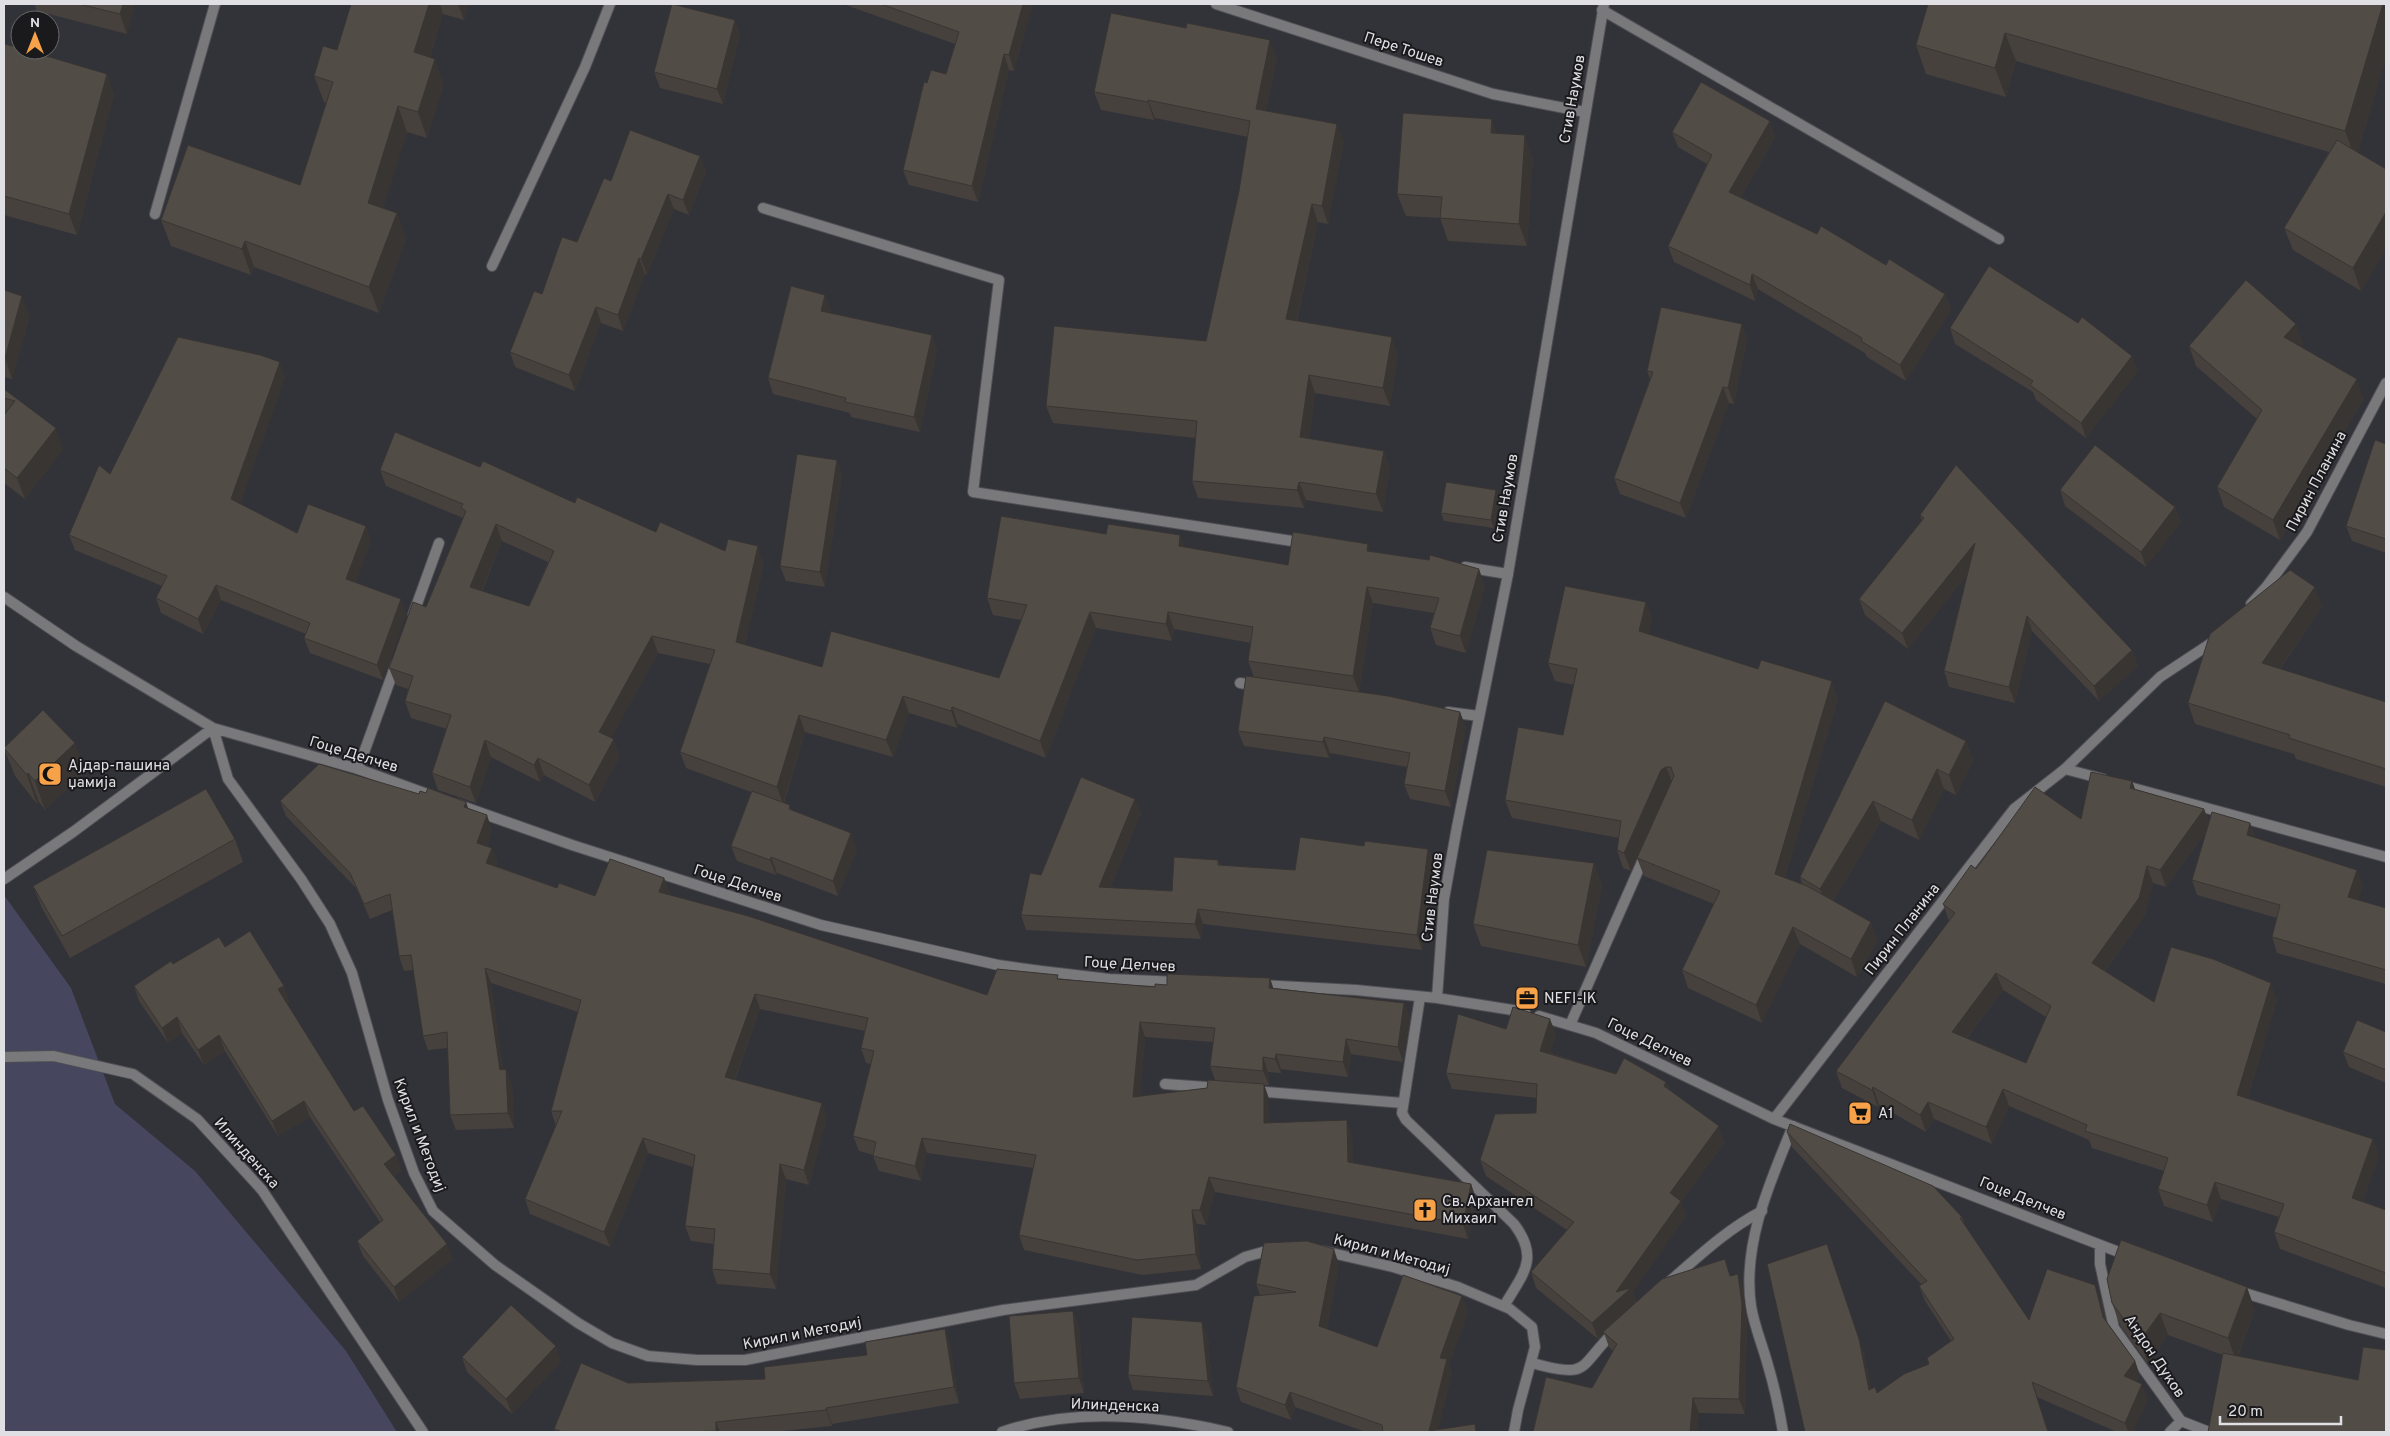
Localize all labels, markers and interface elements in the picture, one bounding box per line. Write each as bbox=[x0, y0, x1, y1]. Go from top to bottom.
north arrow bbox=[10, 10, 60, 60]
text: N bbox=[30, 15, 40, 32]
street label: Пере Тошев bbox=[1361, 29, 1446, 72]
street label: Стив Наумов bbox=[1556, 53, 1591, 145]
street label: Пирин Планина bbox=[2283, 428, 2352, 535]
street label: Стив Наумов bbox=[1489, 452, 1524, 544]
street label: Гоце Делчев bbox=[307, 733, 400, 778]
place label: Ајдар-пашина џамија bbox=[68, 757, 170, 793]
mosque icon: Ајдар-пашина џамија bbox=[37, 761, 63, 787]
street label: Стив Наумов bbox=[1419, 851, 1448, 943]
street label: Гоце Делчев bbox=[691, 861, 784, 908]
street label: Пирин Планина bbox=[1861, 880, 1945, 980]
street label: Гоце Делчев bbox=[1083, 954, 1176, 977]
office icon: NEFI-IK bbox=[1514, 985, 1540, 1011]
place label: NEFI-IK bbox=[1544, 990, 1597, 1009]
street label: Гоце Делчев bbox=[1604, 1015, 1695, 1072]
street label: Кирил и Методиј bbox=[388, 1076, 449, 1195]
supermarket icon: A1 bbox=[1847, 1100, 1873, 1126]
place label: A1 bbox=[1878, 1105, 1894, 1124]
street label: Илинденска bbox=[209, 1115, 283, 1193]
street label: Гоце Делчев bbox=[1976, 1173, 2069, 1225]
place label: Св. Архангел Михаил bbox=[1442, 1193, 1533, 1229]
church icon: Св. Архангел Михаил bbox=[1412, 1197, 1438, 1223]
street label: Кирил и Методиј bbox=[1331, 1231, 1452, 1280]
street label: Андон Дуков bbox=[2119, 1312, 2189, 1402]
street label: Кирил и Методиј bbox=[742, 1314, 863, 1355]
scale bar bbox=[2220, 1394, 2341, 1426]
street label: Илинденска bbox=[1070, 1395, 1160, 1418]
text: 20 m bbox=[2228, 1403, 2263, 1422]

